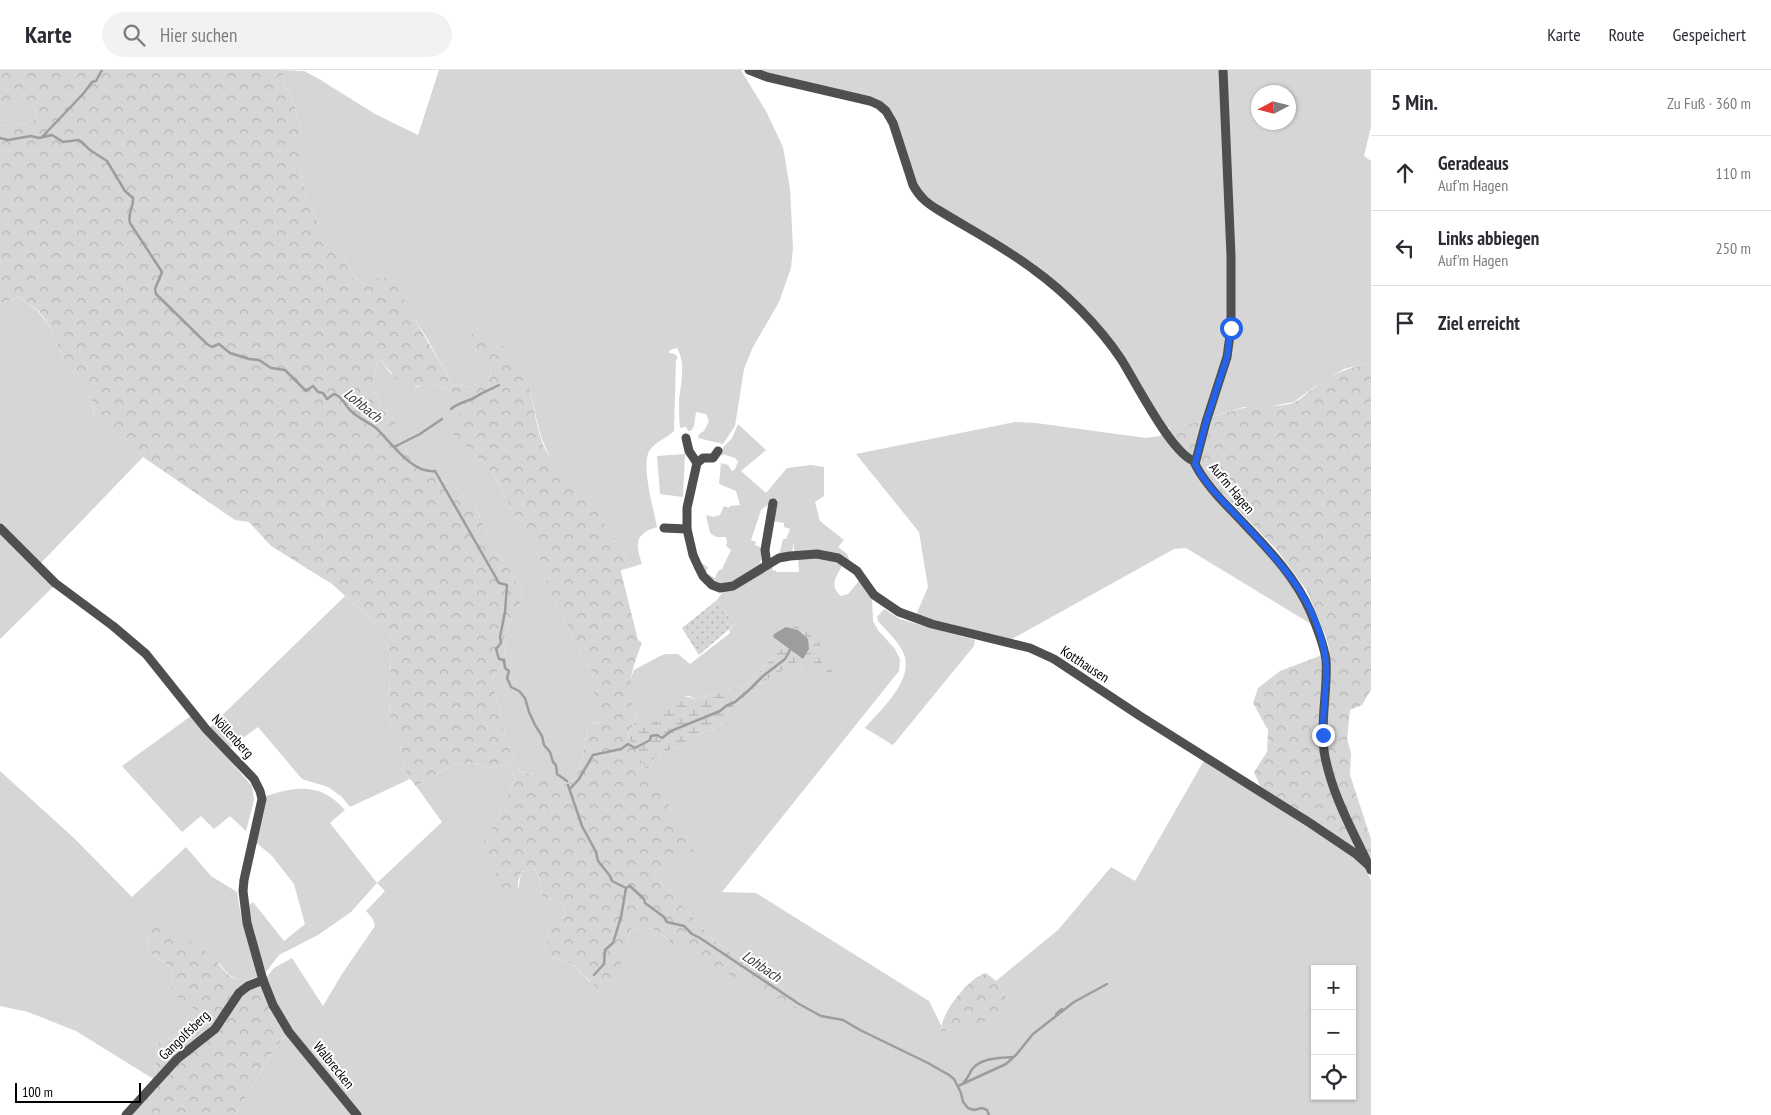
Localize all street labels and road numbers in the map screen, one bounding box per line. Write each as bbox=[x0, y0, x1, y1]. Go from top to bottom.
street label: Auf'm Hagen bbox=[1205, 459, 1259, 517]
street label: Kotthausen bbox=[1057, 642, 1113, 686]
street label: Nöllenberg bbox=[208, 710, 258, 762]
street label: Gangolfsberg bbox=[155, 1006, 213, 1064]
street label: Walbrecken bbox=[310, 1038, 358, 1092]

